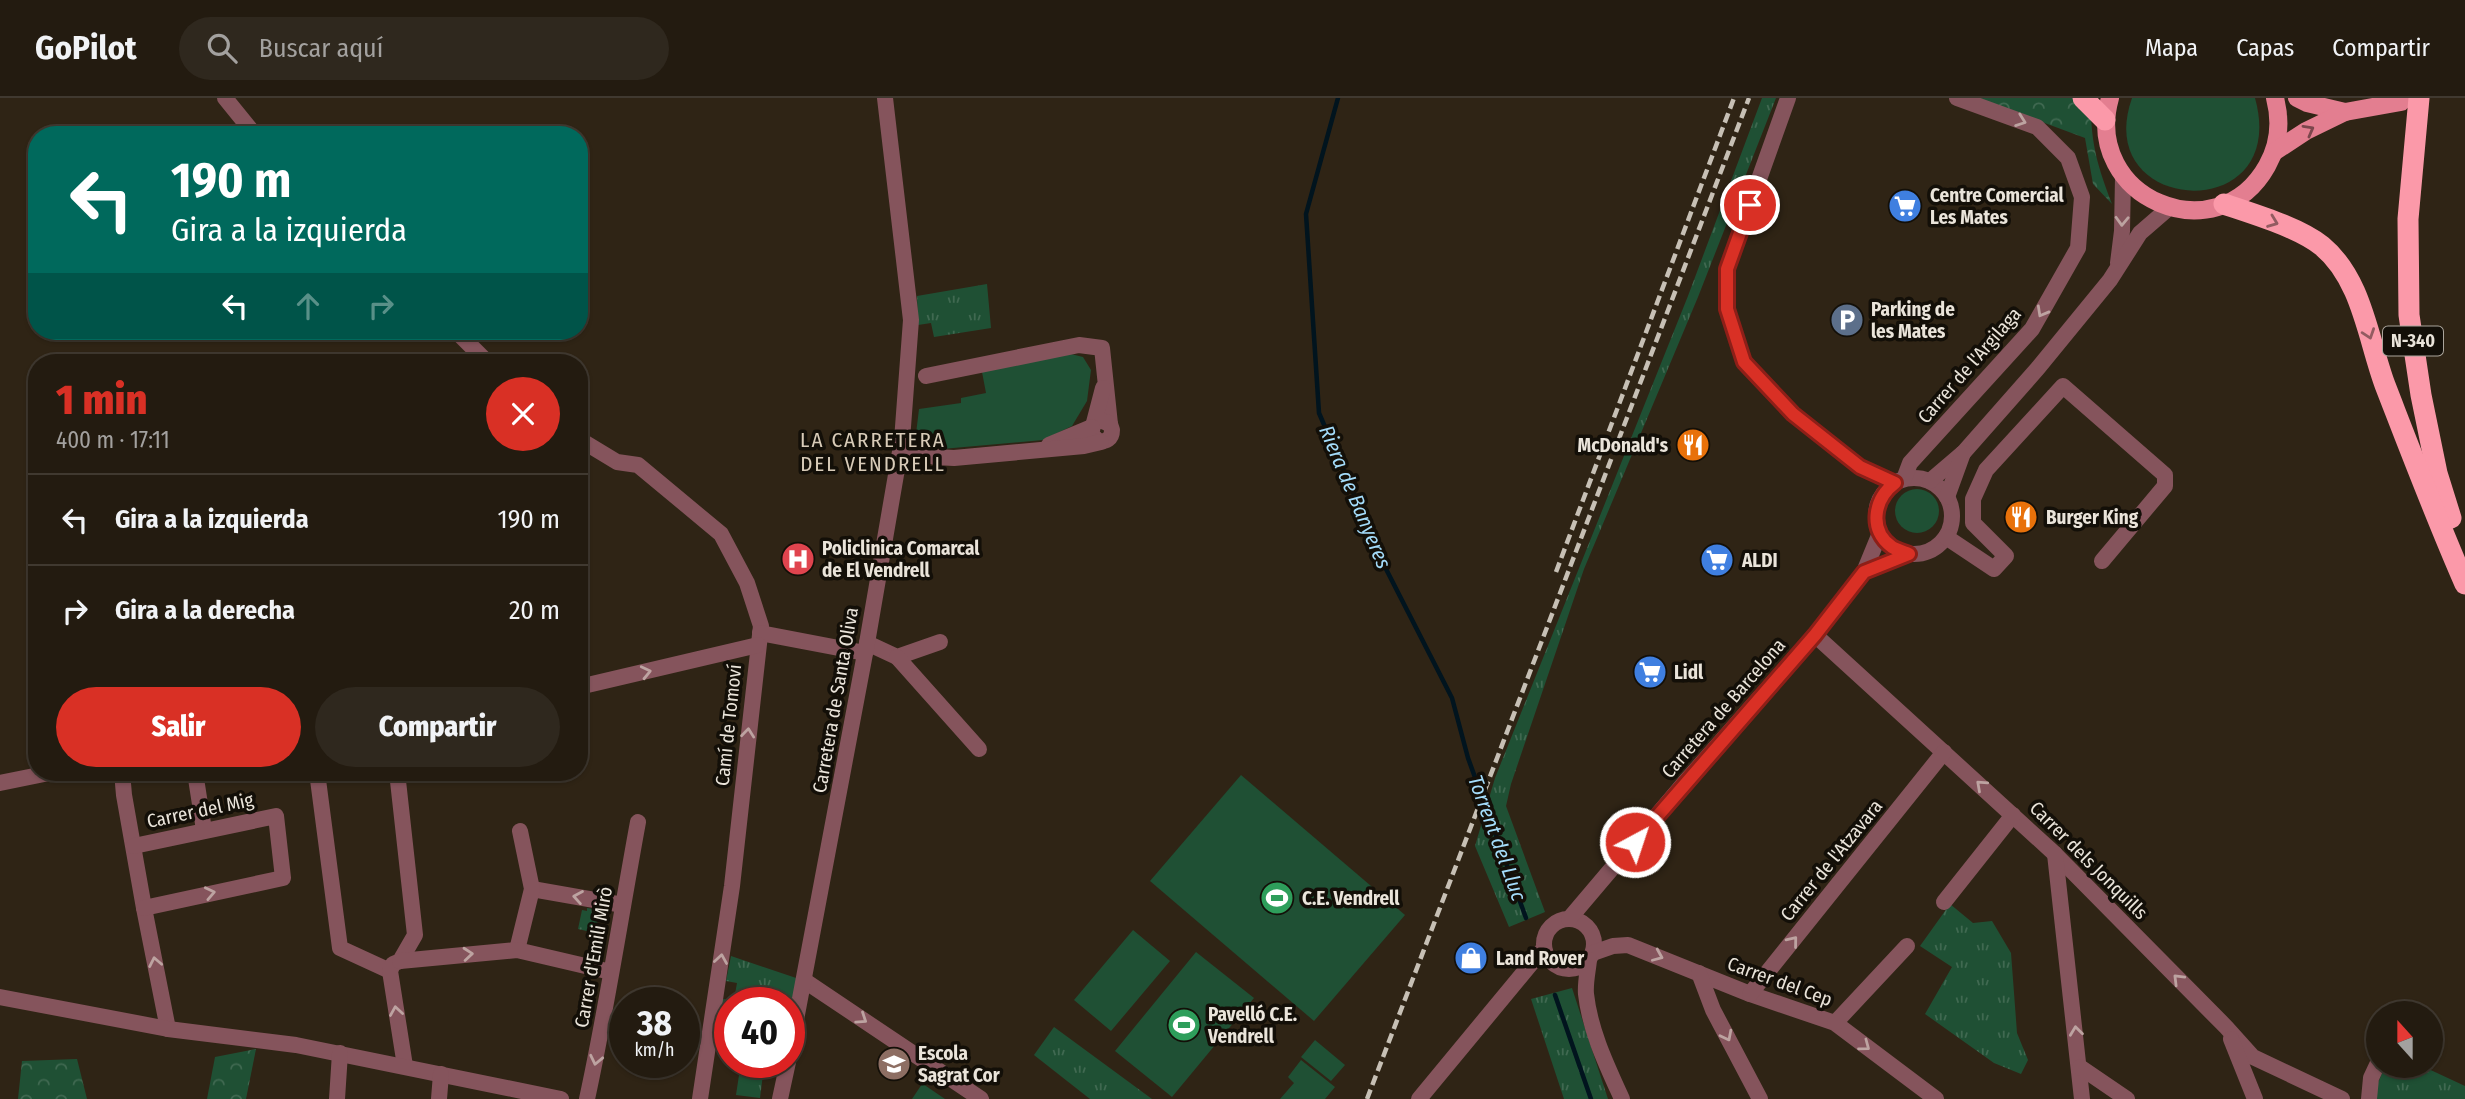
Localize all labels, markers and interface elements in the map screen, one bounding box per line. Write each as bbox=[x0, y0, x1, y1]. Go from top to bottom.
search box bbox=[179, 17, 669, 80]
text: GoPilot bbox=[35, 28, 137, 68]
icon: search bbox=[203, 29, 241, 67]
text: Buscar aquí bbox=[259, 33, 383, 64]
text: Mapa bbox=[2145, 34, 2198, 62]
text: Capas bbox=[2236, 34, 2294, 62]
text: Compartir bbox=[2332, 34, 2430, 62]
one-way arrow bbox=[2015, 113, 2027, 127]
one-way arrow bbox=[2301, 125, 2314, 138]
text: 190 m bbox=[171, 151, 291, 210]
icon: left bbox=[56, 154, 147, 245]
pin bbox=[1720, 175, 1780, 235]
place label: Centre Comercial Les Mates bbox=[1930, 184, 2065, 229]
icon: arrive bbox=[1731, 186, 1769, 224]
supermarket icon: Centre Comercial Les Mates bbox=[1886, 187, 1924, 225]
text: Gira a la izquierda bbox=[171, 211, 407, 249]
one-way arrow bbox=[2267, 214, 2279, 228]
one-way arrow bbox=[2115, 216, 2130, 227]
icon: left bbox=[216, 287, 254, 325]
icon: ahead bbox=[289, 287, 327, 325]
icon: right bbox=[362, 287, 400, 325]
place label: Parking de les Mates bbox=[1871, 298, 1955, 343]
parking icon: Parking de les Mates bbox=[1828, 301, 1866, 339]
street label: Carrer de l'Argilaga bbox=[1913, 303, 2026, 428]
one-way arrow bbox=[2037, 305, 2050, 318]
road number: N-340 bbox=[2383, 327, 2443, 356]
one-way arrow bbox=[2361, 328, 2375, 340]
text: 1 min bbox=[56, 375, 147, 425]
button: close bbox=[486, 377, 560, 451]
water label: Riera de Banyeres bbox=[1313, 422, 1397, 573]
text: 400 m · 17:11 bbox=[56, 426, 170, 454]
restaurant icon: McDonald's bbox=[1674, 426, 1712, 464]
district label: LA CARRETERA DEL VENDRELL bbox=[800, 427, 946, 477]
place label: McDonald's bbox=[1578, 434, 1669, 457]
restaurant icon: Burger King bbox=[2002, 498, 2040, 536]
icon: left bbox=[56, 501, 94, 539]
text: Gira a la izquierda bbox=[115, 504, 309, 535]
text: 190 m bbox=[498, 504, 560, 535]
place label: Burger King bbox=[2046, 506, 2139, 529]
place label: Policlinica Comarcal de El Vendrell bbox=[822, 537, 980, 582]
hospital icon: Policlinica Comarcal de El Vendrell bbox=[779, 540, 817, 578]
supermarket icon: ALDI bbox=[1698, 541, 1736, 579]
place label: ALDI bbox=[1741, 549, 1778, 572]
icon: right bbox=[56, 592, 94, 630]
text: Gira a la derecha bbox=[115, 595, 295, 626]
text: 20 m bbox=[509, 595, 560, 626]
street label: Carretera de Santa Oliva bbox=[808, 606, 863, 795]
street label: Carretera de Barcelona bbox=[1657, 634, 1790, 783]
supermarket icon: Lidl bbox=[1631, 653, 1669, 691]
place label: Lidl bbox=[1674, 661, 1704, 684]
street label: Camí de Tomoví bbox=[711, 663, 746, 787]
one-way arrow bbox=[640, 665, 652, 680]
button: Salir bbox=[56, 687, 301, 767]
button: Compartir bbox=[315, 687, 560, 767]
one-way arrow bbox=[741, 727, 756, 739]
water label: Torrent del Lluc bbox=[1462, 772, 1532, 905]
one-way arrow bbox=[1976, 781, 1989, 793]
street label: Carrer del Mig bbox=[145, 788, 256, 833]
street label: Carrer de l'Atzavara bbox=[1775, 795, 1887, 926]
street label: Carrer dels Jonquills bbox=[2025, 797, 2152, 924]
position arrow bbox=[1598, 805, 1672, 879]
sports icon: C.E. Vendrell bbox=[1258, 879, 1296, 917]
street label: Carrer d'Emili Mirò bbox=[570, 885, 617, 1029]
one-way arrow bbox=[204, 886, 216, 901]
place label: C.E. Vendrell bbox=[1302, 887, 1400, 910]
one-way arrow bbox=[572, 890, 584, 905]
one-way arrow bbox=[1785, 936, 1798, 949]
shop icon: Land Rover bbox=[1452, 939, 1490, 977]
one-way arrow bbox=[462, 947, 473, 962]
place label: Land Rover bbox=[1496, 947, 1585, 970]
one-way arrow bbox=[1651, 947, 1663, 961]
street label: Carrer del Cep bbox=[1724, 952, 1835, 1011]
one-way arrow bbox=[713, 953, 728, 965]
one-way arrow bbox=[148, 956, 163, 968]
one-way arrow bbox=[2173, 974, 2186, 987]
speed limit sign: 40 bbox=[714, 987, 805, 1078]
north arrow bbox=[2366, 1001, 2443, 1078]
map controls bbox=[2366, 1001, 2443, 1078]
text: 38 bbox=[637, 1002, 672, 1044]
place label: Pavelló C.E. Vendrell bbox=[1207, 1003, 1297, 1048]
one-way arrow bbox=[389, 1005, 404, 1017]
sports icon: Pavelló C.E. Vendrell bbox=[1165, 1006, 1203, 1044]
one-way arrow bbox=[854, 1011, 867, 1023]
one-way arrow bbox=[2068, 1025, 2083, 1037]
one-way arrow bbox=[1718, 1029, 1732, 1041]
one-way arrow bbox=[1857, 1037, 1870, 1050]
text: km/h bbox=[634, 1039, 675, 1061]
place label: Escola Sagrat Cor bbox=[918, 1042, 1001, 1087]
school or university icon: Escola Sagrat Cor bbox=[875, 1045, 913, 1083]
one-way arrow bbox=[589, 1054, 604, 1066]

